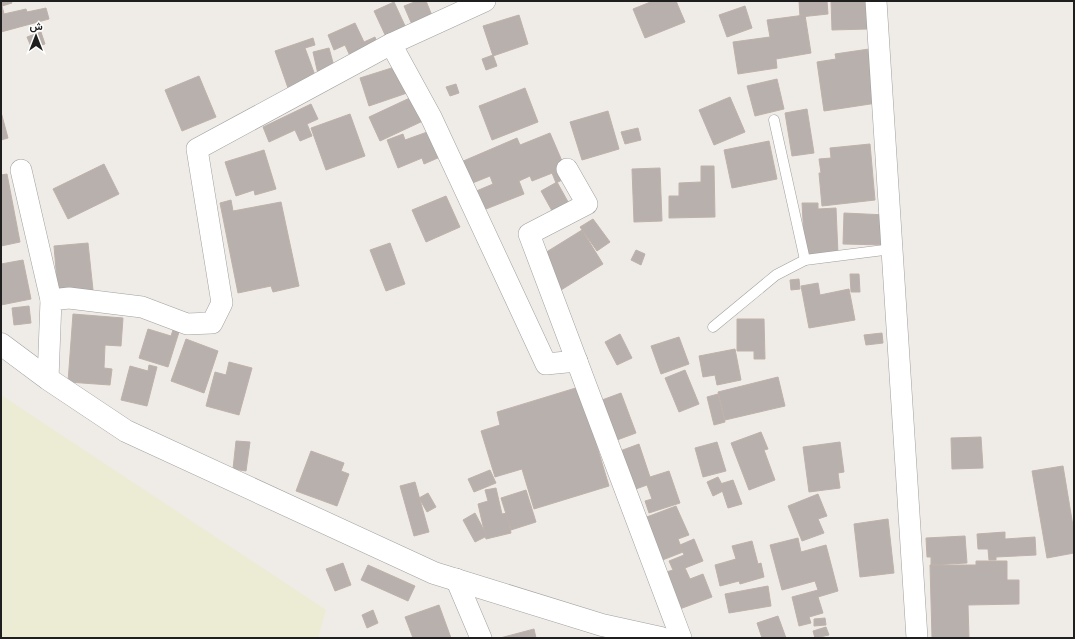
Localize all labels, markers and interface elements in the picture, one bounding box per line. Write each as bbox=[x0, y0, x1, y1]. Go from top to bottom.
north arrow bbox=[16, 16, 56, 56]
text: ش bbox=[29, 20, 43, 33]

